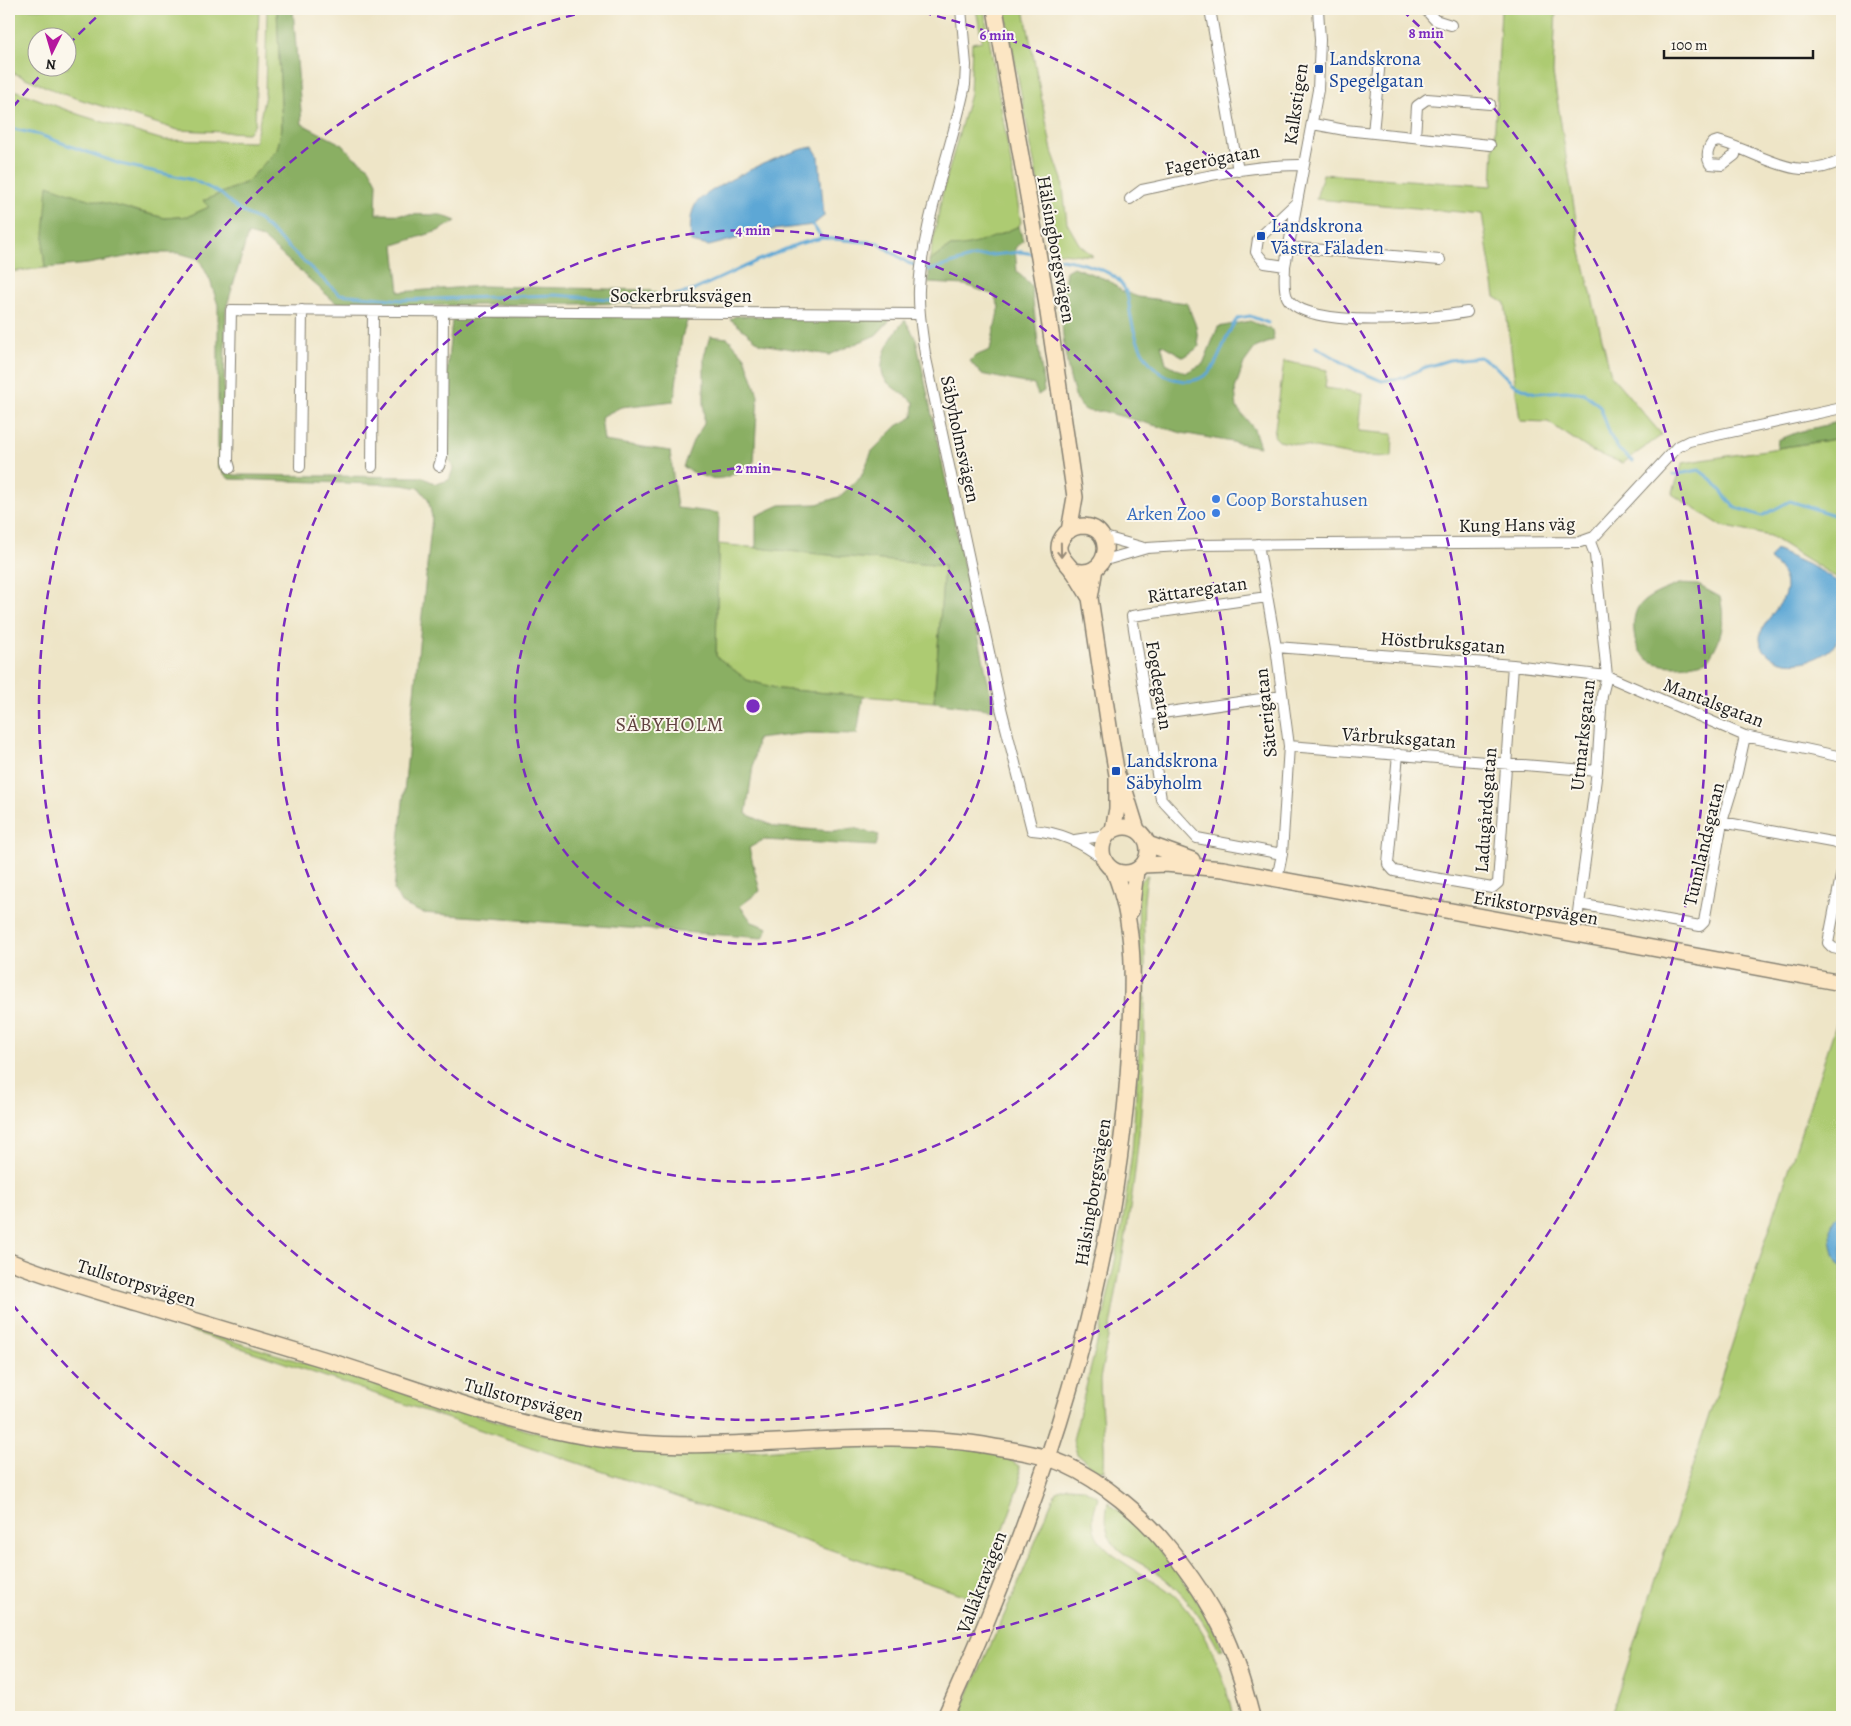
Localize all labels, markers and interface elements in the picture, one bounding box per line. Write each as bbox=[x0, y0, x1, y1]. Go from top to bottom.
text: 8 min bbox=[1408, 23, 1444, 43]
text: 6 min bbox=[980, 25, 1015, 45]
north arrow bbox=[28, 28, 78, 78]
scale bar bbox=[1664, 28, 1812, 60]
text: 100 m bbox=[1671, 35, 1708, 55]
place label: Landskrona Spegelgatan bbox=[1329, 46, 1424, 94]
text: N bbox=[45, 55, 57, 74]
street label: Kalkstigen bbox=[1277, 62, 1315, 147]
marker: Landskrona Spegelgatan bbox=[1313, 63, 1325, 75]
street label: Fagerögatan bbox=[1163, 138, 1262, 182]
street label: Hälsingborgsvägen bbox=[1030, 173, 1082, 325]
place label: Landskrona Västra Fäladen bbox=[1270, 213, 1384, 261]
text: 4 min bbox=[735, 220, 771, 240]
marker: Landskrona Västra Fäladen bbox=[1255, 230, 1267, 242]
street label: Sockerbruksvägen bbox=[610, 283, 752, 309]
street label: Säbyholmsvägen bbox=[934, 373, 986, 505]
text: 2 min bbox=[735, 458, 771, 478]
place label: Coop Borstahusen bbox=[1226, 487, 1368, 513]
marker: Coop Borstahusen bbox=[1210, 493, 1222, 505]
place label: Arken Zoo bbox=[1126, 501, 1206, 527]
marker: Arken Zoo bbox=[1210, 507, 1222, 519]
street label: Kung Hans väg bbox=[1458, 511, 1576, 539]
one-way arrow bbox=[1057, 541, 1066, 557]
street label: Rättaregatan bbox=[1146, 570, 1249, 610]
street label: Höstbruksgatan bbox=[1380, 626, 1506, 660]
street label: Fogdegatan bbox=[1139, 639, 1179, 732]
street label: Säterigatan bbox=[1248, 667, 1284, 759]
street label: Mantalsgatan bbox=[1659, 672, 1768, 734]
street label: Utmarksgatan bbox=[1564, 678, 1602, 792]
centre of rings bbox=[744, 697, 762, 715]
district label: SÄBYHOLM bbox=[616, 711, 724, 738]
street label: Vårbruksgatan bbox=[1340, 721, 1457, 755]
street label: Ladugårdsgatan bbox=[1469, 746, 1503, 874]
place label: Landskrona Säbyholm bbox=[1126, 748, 1218, 796]
marker: Landskrona Säbyholm bbox=[1110, 765, 1122, 777]
street label: Tunnlandsgatan bbox=[1677, 780, 1731, 909]
street label: Erikstorpsvägen bbox=[1471, 884, 1600, 932]
street label: Hälsingborgsvägen bbox=[1068, 1116, 1118, 1268]
street label: Tullstorpsvägen bbox=[74, 1253, 199, 1313]
street label: Tullstorpsvägen bbox=[461, 1371, 587, 1428]
street label: Vallåkravägen bbox=[950, 1528, 1013, 1638]

